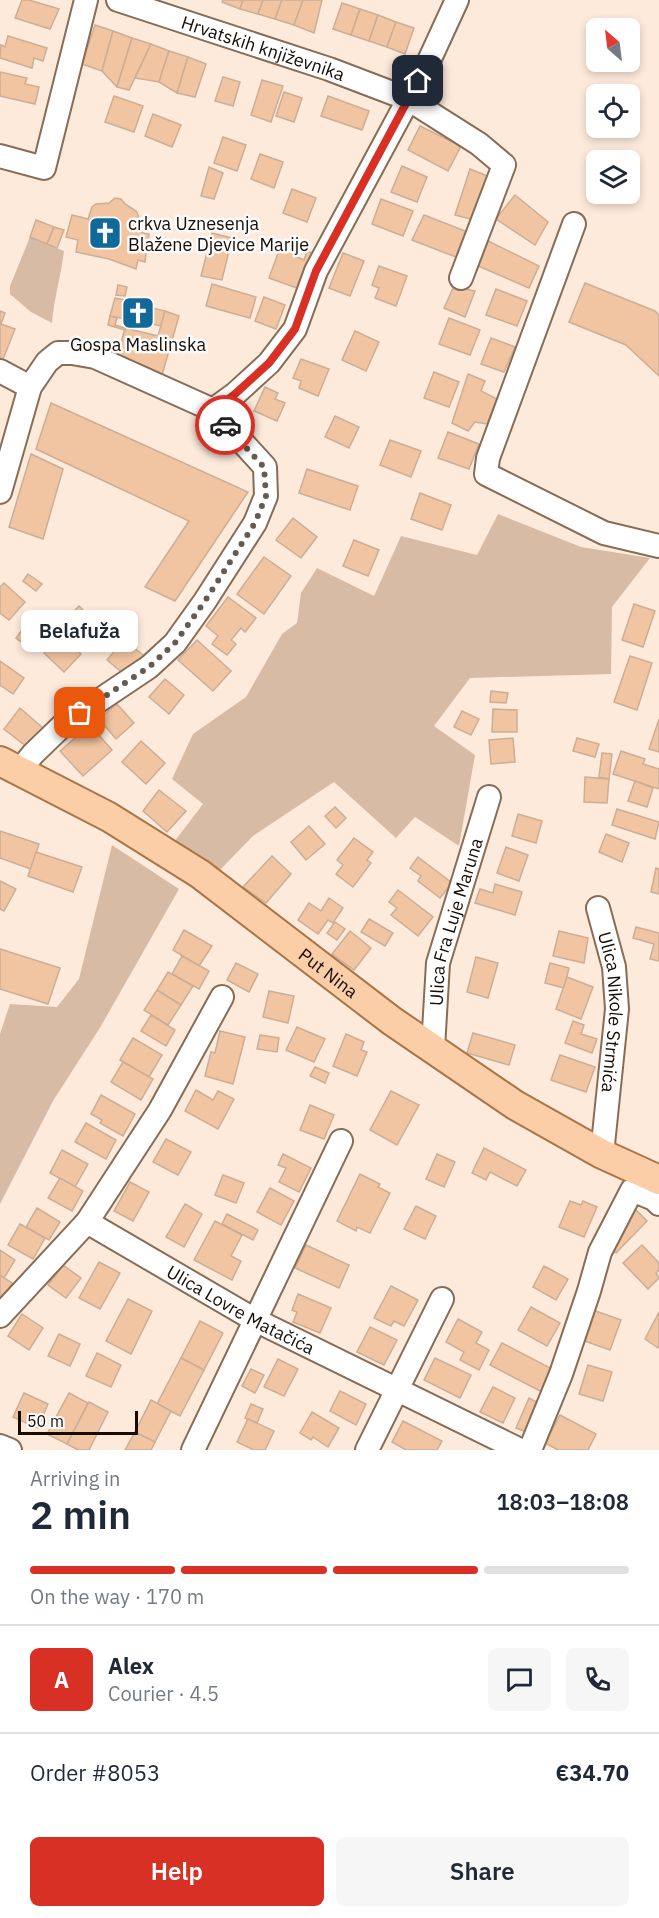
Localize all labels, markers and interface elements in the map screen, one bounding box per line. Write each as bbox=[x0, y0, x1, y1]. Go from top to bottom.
street label: Hrvatskih književnika bbox=[179, 10, 349, 86]
north arrow bbox=[586, 18, 640, 72]
map controls bbox=[586, 18, 640, 204]
pin bbox=[392, 55, 443, 106]
icon: home bbox=[401, 64, 434, 97]
button: locate bbox=[586, 84, 640, 138]
button: layers bbox=[586, 150, 640, 204]
place label: crkva Uznesenja Blažene Djevice Marije bbox=[128, 212, 309, 256]
church icon: crkva Uznesenja Blažene Djevice Marije bbox=[87, 215, 123, 251]
church icon: Gospa Maslinska bbox=[120, 295, 156, 331]
place label: Gospa Maslinska bbox=[70, 333, 206, 356]
courier bbox=[195, 395, 255, 455]
icon: car bbox=[209, 409, 242, 442]
callout: Belafuža bbox=[22, 611, 138, 653]
text: Belafuža bbox=[39, 617, 120, 644]
pin bbox=[54, 687, 105, 738]
icon: bag bbox=[63, 696, 96, 729]
street label: Ulica Fra Luje Maruna bbox=[424, 834, 487, 1006]
street label: Ulica Nikole Strmića bbox=[593, 929, 629, 1094]
street label: Put Nina bbox=[294, 942, 363, 1003]
street label: Ulica Lovre Matačića bbox=[163, 1260, 319, 1359]
scale bar bbox=[18, 1408, 138, 1436]
text: 50 m bbox=[27, 1411, 64, 1431]
text: Arriving in bbox=[30, 1465, 120, 1492]
text: 18:03–18:08 bbox=[496, 1487, 629, 1516]
text: 2 min bbox=[30, 1489, 131, 1540]
text: On the way · 170 m bbox=[30, 1583, 204, 1610]
button: chat bbox=[488, 1648, 551, 1711]
button: phone bbox=[566, 1648, 629, 1711]
text: Alex bbox=[108, 1651, 154, 1680]
text: A bbox=[54, 1665, 69, 1694]
text: Courier · 4.5 bbox=[108, 1680, 219, 1707]
text: Order #8053 bbox=[30, 1758, 160, 1787]
text: €34.70 bbox=[556, 1758, 629, 1787]
button: Help bbox=[30, 1837, 324, 1906]
button: Share bbox=[336, 1837, 629, 1906]

